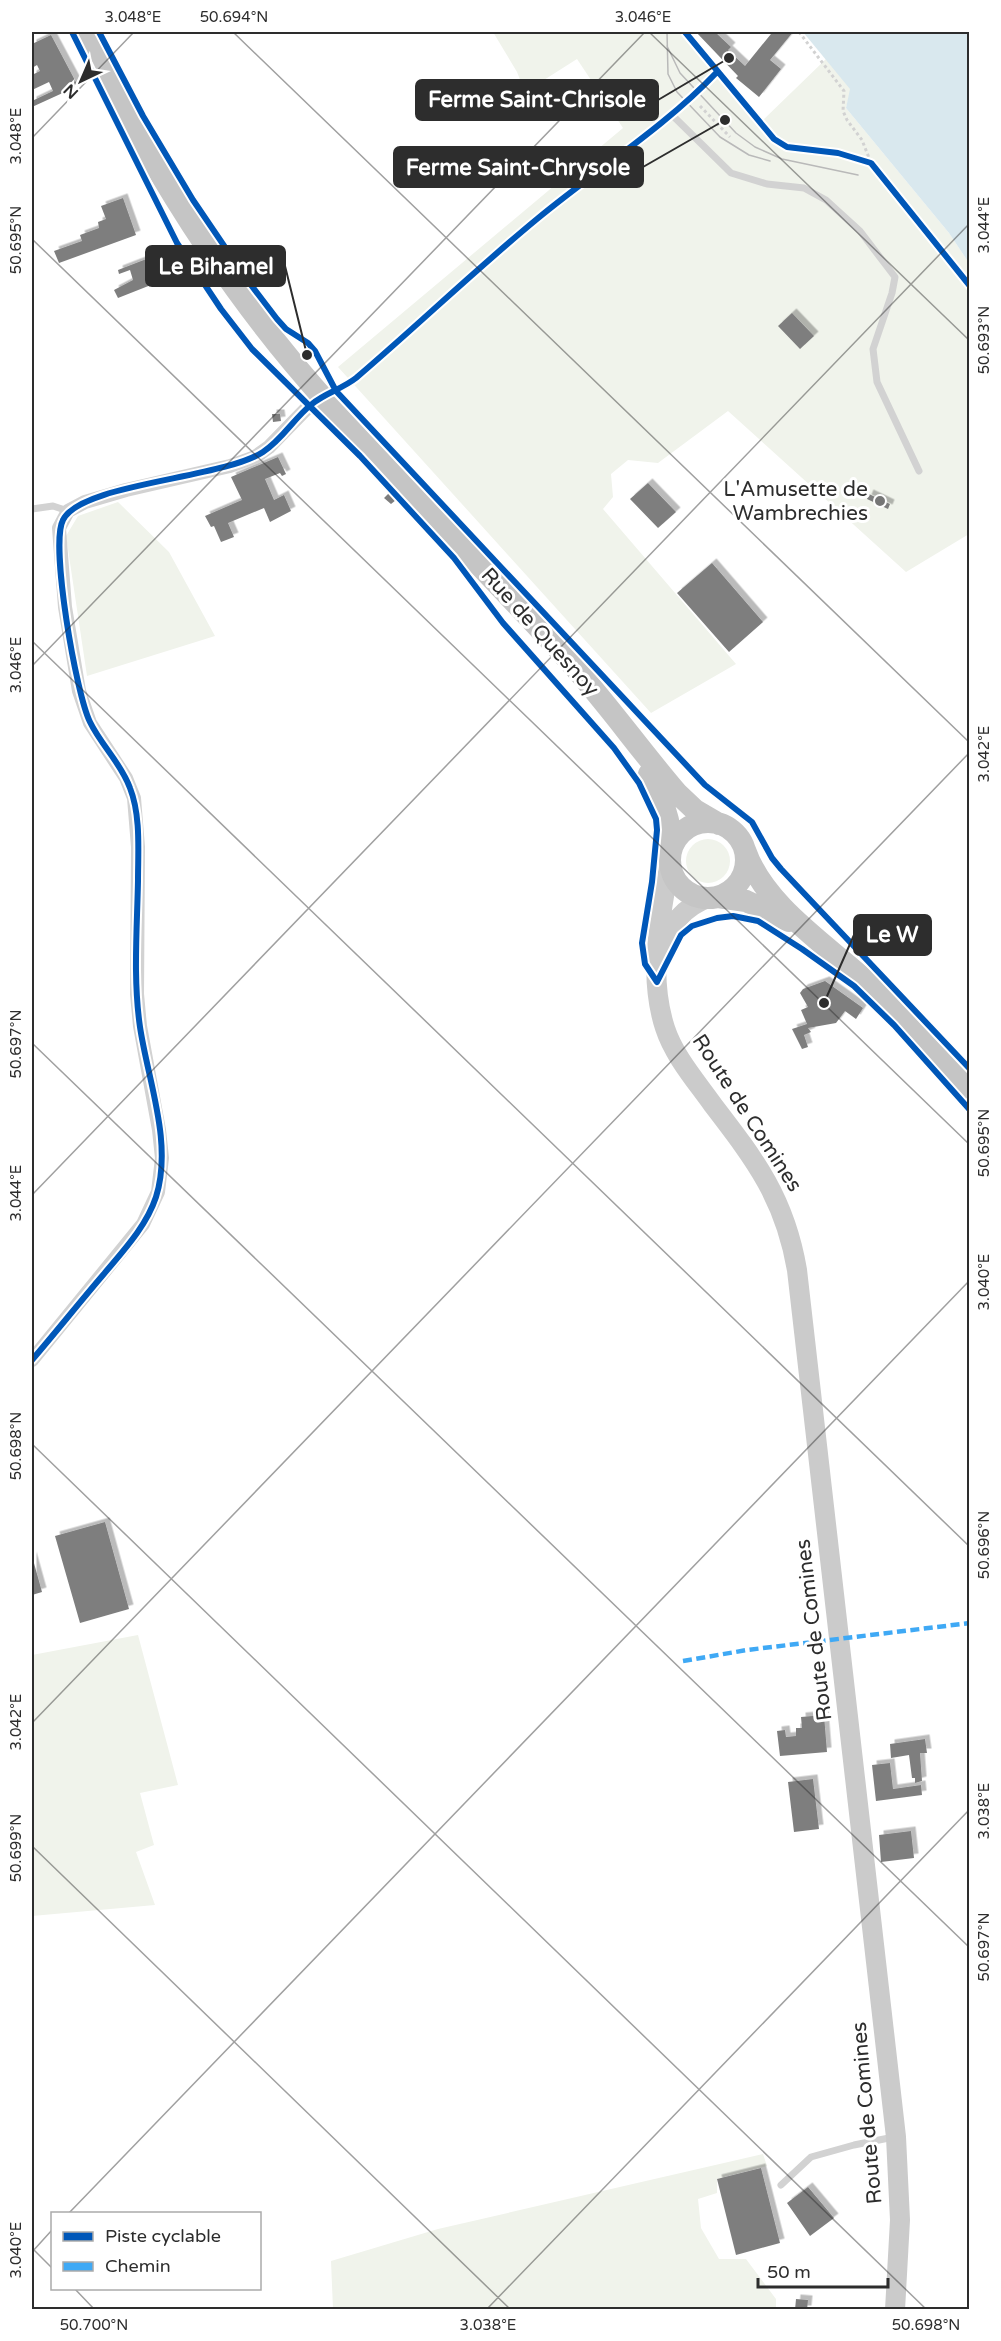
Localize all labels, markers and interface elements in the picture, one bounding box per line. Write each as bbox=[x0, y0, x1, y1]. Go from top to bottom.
text: 3.048°E bbox=[105, 8, 161, 26]
text: 50.694°N bbox=[200, 8, 268, 26]
text: 3.046°E bbox=[615, 8, 671, 26]
north arrow bbox=[51, 51, 111, 111]
text: N bbox=[60, 79, 83, 103]
callout: Ferme Saint-Chrisole bbox=[416, 80, 658, 120]
text: Ferme Saint-Chrisole bbox=[428, 87, 646, 113]
text: 3.048°E bbox=[7, 108, 25, 164]
callout: Ferme Saint-Chrysole bbox=[394, 147, 643, 187]
text: Ferme Saint-Chrysole bbox=[406, 155, 630, 181]
text: 3.044°E bbox=[975, 197, 993, 253]
text: 50.695°N bbox=[7, 206, 25, 274]
callout: Le Bihamel bbox=[146, 246, 285, 286]
text: Le Bihamel bbox=[158, 254, 274, 280]
text: 50.693°N bbox=[975, 306, 993, 374]
place label: L'Amusette de Wambrechies bbox=[723, 477, 868, 526]
marker: L'Amusette de Wambrechies bbox=[873, 494, 887, 508]
street label: Rue de Quesnoy bbox=[476, 563, 604, 701]
text: 3.046°E bbox=[7, 637, 25, 693]
text: 3.042°E bbox=[975, 726, 993, 782]
callout: Le W bbox=[854, 915, 931, 955]
text: Le W bbox=[865, 922, 919, 948]
text: 50.697°N bbox=[7, 1009, 25, 1079]
street label: Route de Comines bbox=[687, 1030, 807, 1196]
text: 50.695°N bbox=[975, 1109, 993, 1177]
text: 3.044°E bbox=[7, 1165, 25, 1221]
text: 3.040°E bbox=[975, 1254, 993, 1310]
text: 50.698°N bbox=[7, 1412, 25, 1480]
text: 50.696°N bbox=[975, 1511, 993, 1579]
street label: Route de Comines bbox=[790, 1538, 838, 1722]
text: 3.042°E bbox=[7, 1694, 25, 1750]
text: 3.038°E bbox=[975, 1783, 993, 1839]
text: 50.699°N bbox=[7, 1814, 25, 1882]
text: 50.697°N bbox=[975, 1912, 993, 1982]
street label: Route de Comines bbox=[847, 2021, 887, 2205]
legend bbox=[51, 2212, 261, 2290]
text: 3.040°E bbox=[7, 2222, 25, 2278]
text: Piste cyclable bbox=[105, 2225, 221, 2247]
scale bar bbox=[758, 2251, 888, 2289]
text: Chemin bbox=[105, 2255, 171, 2277]
text: 50 m bbox=[767, 2261, 811, 2283]
text: 50.700°N bbox=[60, 2316, 128, 2334]
text: 3.038°E bbox=[460, 2316, 516, 2334]
text: 50.698°N bbox=[892, 2316, 960, 2334]

